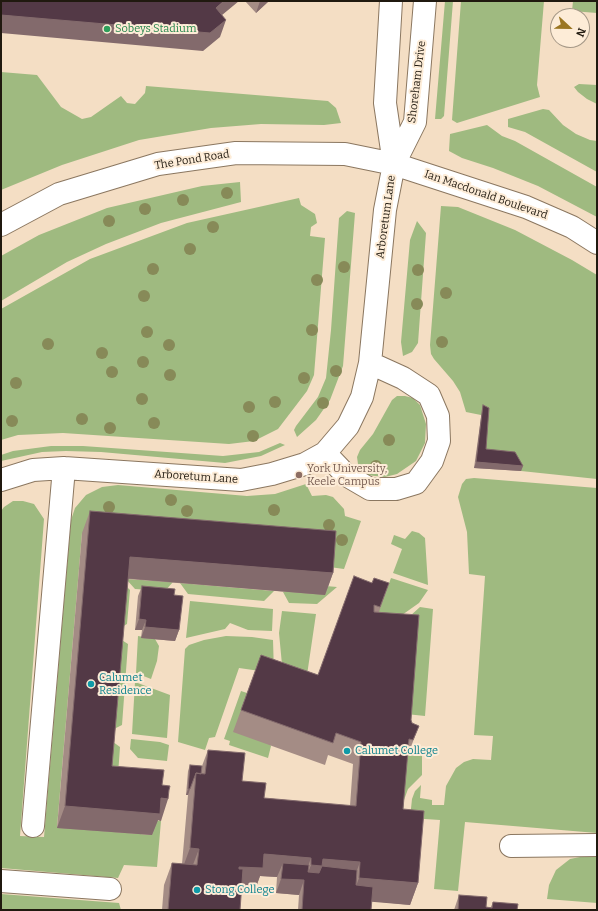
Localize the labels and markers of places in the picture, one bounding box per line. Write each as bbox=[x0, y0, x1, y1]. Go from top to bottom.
place label: Sobeys Stadium bbox=[115, 22, 196, 36]
marker: Sobeys Stadium bbox=[102, 24, 112, 34]
place label: York University, Keele Campus bbox=[307, 462, 387, 488]
marker: York University, Keele Campus bbox=[294, 470, 304, 480]
place label: Calumet Residence bbox=[99, 671, 152, 697]
marker: Calumet Residence bbox=[86, 679, 96, 689]
place label: Calumet College bbox=[355, 744, 438, 758]
marker: Calumet College bbox=[342, 746, 352, 756]
place label: Stong College bbox=[205, 883, 274, 897]
marker: Stong College bbox=[192, 885, 202, 895]

